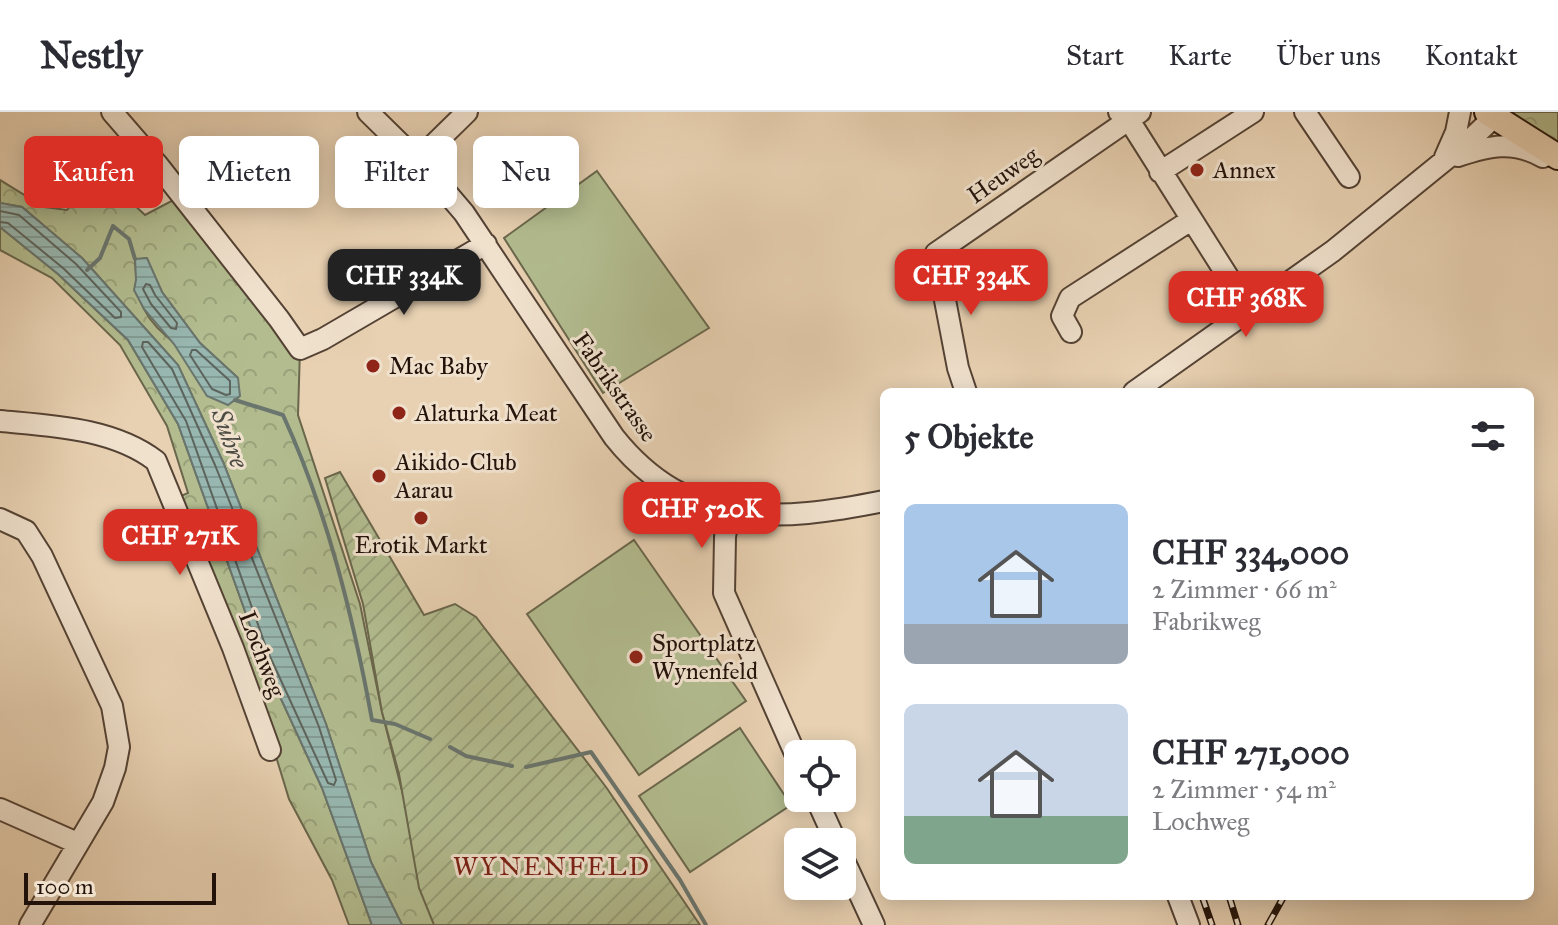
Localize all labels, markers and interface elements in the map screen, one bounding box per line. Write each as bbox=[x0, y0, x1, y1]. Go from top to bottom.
text: Nestly bbox=[40, 32, 142, 78]
text: Start bbox=[1066, 38, 1124, 73]
text: Karte bbox=[1168, 38, 1232, 73]
text: Über uns bbox=[1276, 38, 1381, 73]
text: Kontakt bbox=[1425, 38, 1518, 73]
chip: Kaufen bbox=[24, 136, 163, 208]
chip: Mieten bbox=[179, 136, 319, 208]
chip: Filter bbox=[335, 136, 457, 208]
chip: Neu bbox=[473, 136, 579, 208]
street label: Heuweg bbox=[962, 139, 1045, 210]
place label: Annex bbox=[1212, 155, 1276, 185]
marker: Annex bbox=[1188, 161, 1206, 179]
pin: CHF 334K bbox=[321, 249, 487, 317]
pin: CHF 334K bbox=[888, 249, 1054, 317]
text: CHF 334K bbox=[346, 259, 462, 291]
text: CHF 334K bbox=[913, 259, 1029, 291]
pin: CHF 368K bbox=[1163, 271, 1329, 339]
text: CHF 368K bbox=[1187, 281, 1305, 313]
street label: Fabrikstrasse bbox=[566, 326, 664, 448]
place label: Mac Baby bbox=[389, 351, 488, 381]
marker: Mac Baby bbox=[364, 357, 382, 375]
place label: Alaturka Meat bbox=[414, 398, 558, 428]
water label: Suhre bbox=[204, 403, 256, 473]
marker: Alaturka Meat bbox=[390, 404, 408, 422]
icon: filters bbox=[1466, 414, 1510, 458]
text: 5 Objekte bbox=[904, 416, 1034, 457]
place label: Aikido-Club Aarau bbox=[394, 447, 517, 505]
marker: Aikido-Club Aarau bbox=[370, 467, 388, 485]
pin: CHF 520K bbox=[619, 482, 785, 550]
text: CHF 520K bbox=[641, 492, 763, 524]
pin: CHF 271K bbox=[97, 509, 263, 577]
marker: Erotik Markt bbox=[412, 509, 430, 527]
text: CHF 271K bbox=[121, 519, 239, 551]
place label: Erotik Markt bbox=[354, 530, 488, 560]
text: CHF 334,000 bbox=[1152, 532, 1349, 573]
icon: home bbox=[968, 536, 1064, 632]
text: 2 Zimmer · 66 m² bbox=[1152, 573, 1337, 605]
text: Fabrikweg bbox=[1152, 605, 1261, 637]
street label: Lochweg bbox=[232, 607, 292, 702]
place label: Sportplatz Wynenfeld bbox=[652, 628, 758, 686]
marker: Sportplatz Wynenfeld bbox=[627, 648, 645, 666]
text: CHF 271,000 bbox=[1152, 732, 1350, 773]
icon: home bbox=[968, 736, 1064, 832]
map controls bbox=[784, 740, 856, 900]
button: locate bbox=[784, 740, 856, 812]
text: 2 Zimmer · 54 m² bbox=[1152, 773, 1336, 805]
text: Lochweg bbox=[1152, 805, 1249, 837]
button: layers bbox=[784, 828, 856, 900]
district label: WYNENFELD bbox=[453, 850, 651, 882]
scale bar bbox=[24, 869, 216, 905]
text: 100 m bbox=[36, 873, 93, 900]

